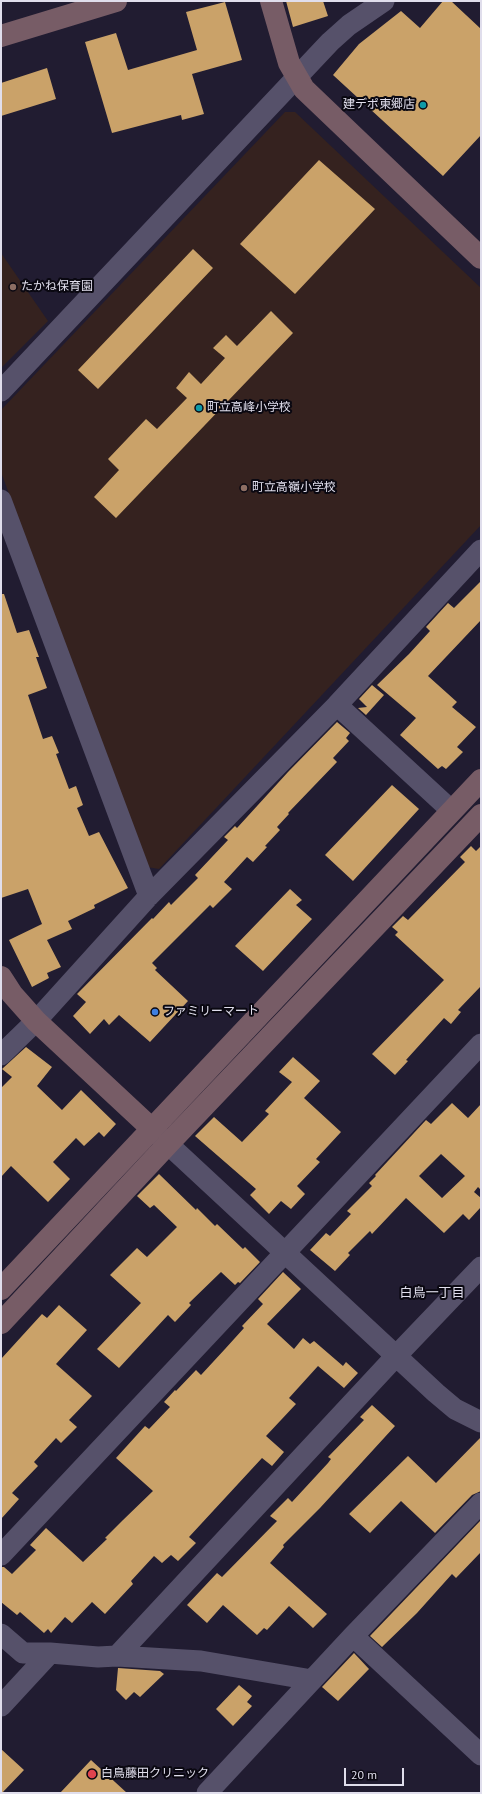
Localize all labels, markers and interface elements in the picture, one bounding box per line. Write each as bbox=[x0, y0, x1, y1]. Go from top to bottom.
place label: 建デポ東郷店 bbox=[343, 98, 415, 112]
marker: 建デポ東郷店 bbox=[418, 100, 428, 110]
place label: たかね保育園 bbox=[21, 280, 93, 294]
marker: たかね保育園 bbox=[8, 282, 18, 292]
place label: 町立高峰小学校 bbox=[207, 401, 291, 415]
marker: 町立高峰小学校 bbox=[194, 403, 204, 413]
place label: 町立高嶺小学校 bbox=[252, 481, 336, 495]
marker: 町立高嶺小学校 bbox=[239, 483, 249, 493]
place label: ファミリーマート bbox=[163, 1005, 259, 1019]
marker: ファミリーマート bbox=[150, 1007, 160, 1017]
district label: 白鳥一丁目 bbox=[400, 1285, 464, 1301]
scale bar bbox=[346, 1760, 406, 1786]
place label: 白鳥藤田クリニック bbox=[101, 1767, 209, 1781]
text: 20 m bbox=[351, 1767, 377, 1782]
marker: 白鳥藤田クリニック bbox=[86, 1768, 98, 1780]

